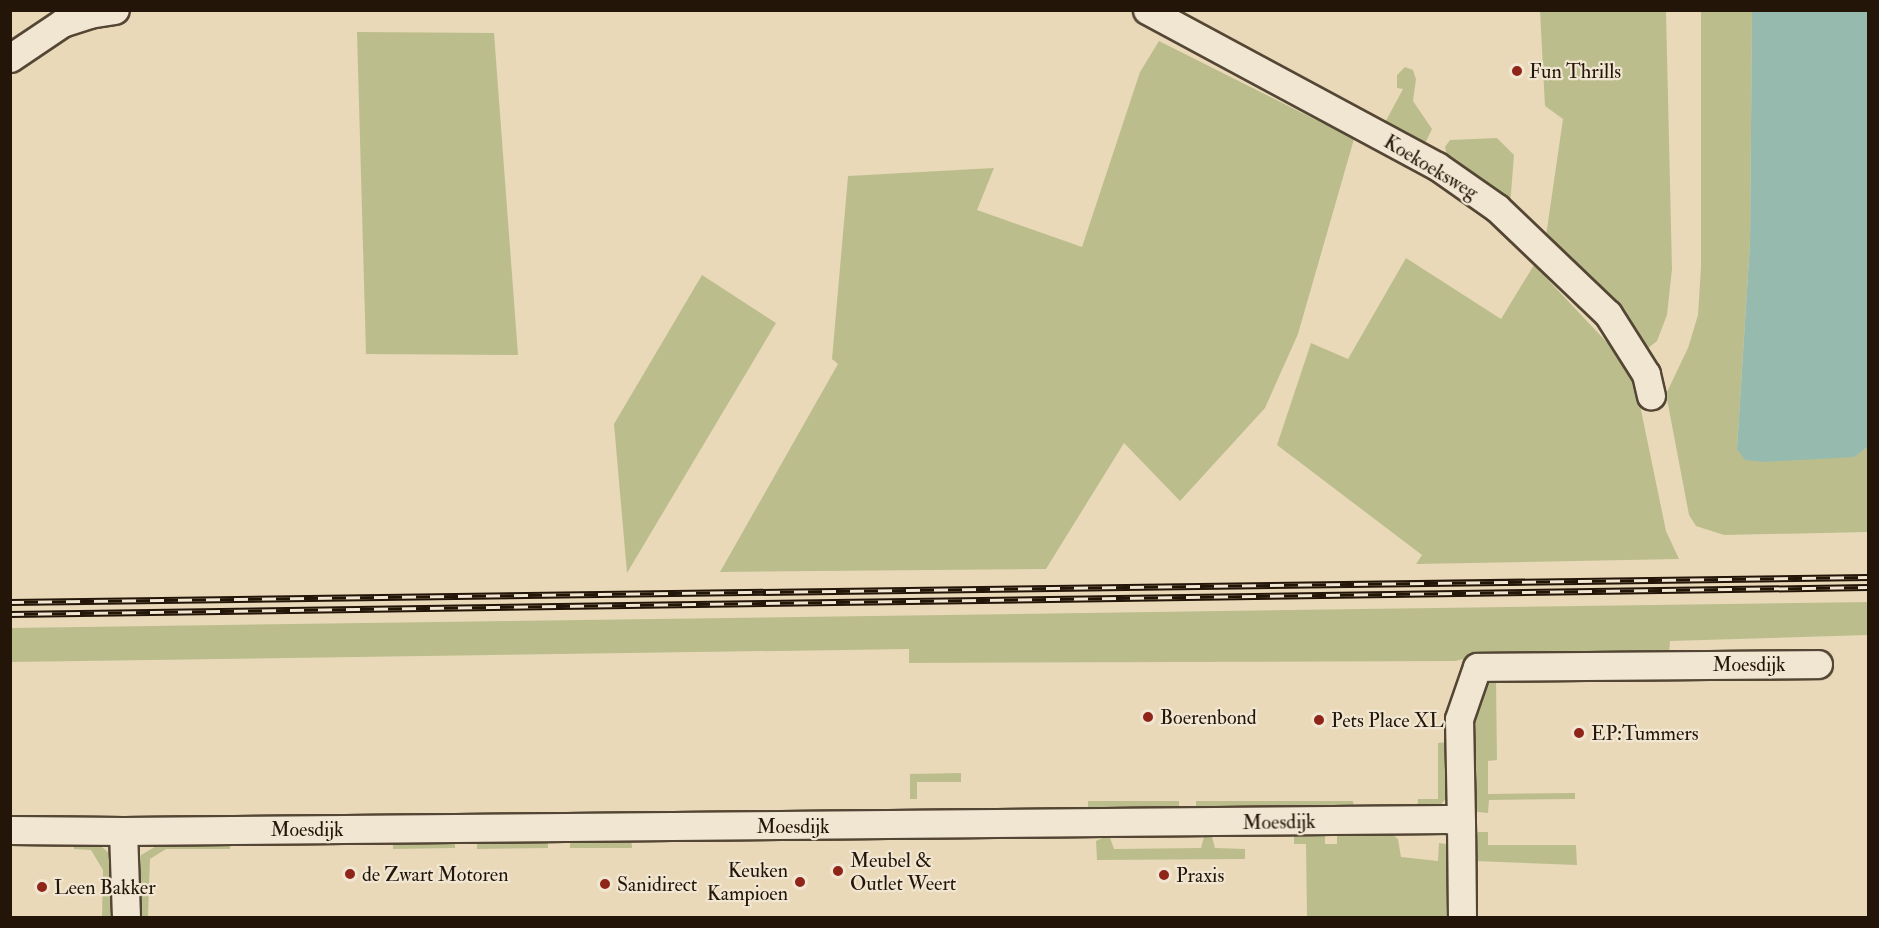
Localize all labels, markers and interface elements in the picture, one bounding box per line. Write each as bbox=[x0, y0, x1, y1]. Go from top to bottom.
place label: Fun Thrills bbox=[1529, 59, 1621, 83]
marker: Fun Thrills bbox=[1510, 64, 1524, 78]
street label: Koekoeksweg bbox=[1380, 130, 1482, 204]
street label: Moesdijk bbox=[1712, 652, 1786, 676]
place label: Boerenbond bbox=[1160, 705, 1257, 729]
place label: Pets Place XL bbox=[1331, 708, 1444, 732]
marker: Boerenbond bbox=[1141, 710, 1155, 724]
marker: Pets Place XL bbox=[1312, 713, 1326, 727]
place label: EP:Tummers bbox=[1591, 721, 1699, 745]
marker: EP:Tummers bbox=[1572, 726, 1586, 740]
street label: Moesdijk bbox=[1242, 809, 1316, 835]
street label: Moesdijk bbox=[756, 814, 830, 838]
street label: Moesdijk bbox=[270, 817, 344, 841]
place label: Meubel & Outlet Weert bbox=[850, 848, 956, 895]
place label: Keuken Kampioen bbox=[707, 858, 788, 905]
place label: de Zwart Motoren bbox=[362, 862, 509, 886]
place label: Praxis bbox=[1176, 863, 1224, 887]
marker: Meubel & Outlet Weert bbox=[831, 864, 845, 878]
marker: de Zwart Motoren bbox=[343, 867, 357, 881]
marker: Praxis bbox=[1157, 868, 1171, 882]
place label: Sanidirect bbox=[617, 872, 697, 896]
place label: Leen Bakker bbox=[54, 875, 156, 899]
marker: Keuken Kampioen bbox=[793, 875, 807, 889]
marker: Sanidirect bbox=[598, 877, 612, 891]
marker: Leen Bakker bbox=[35, 880, 49, 894]

